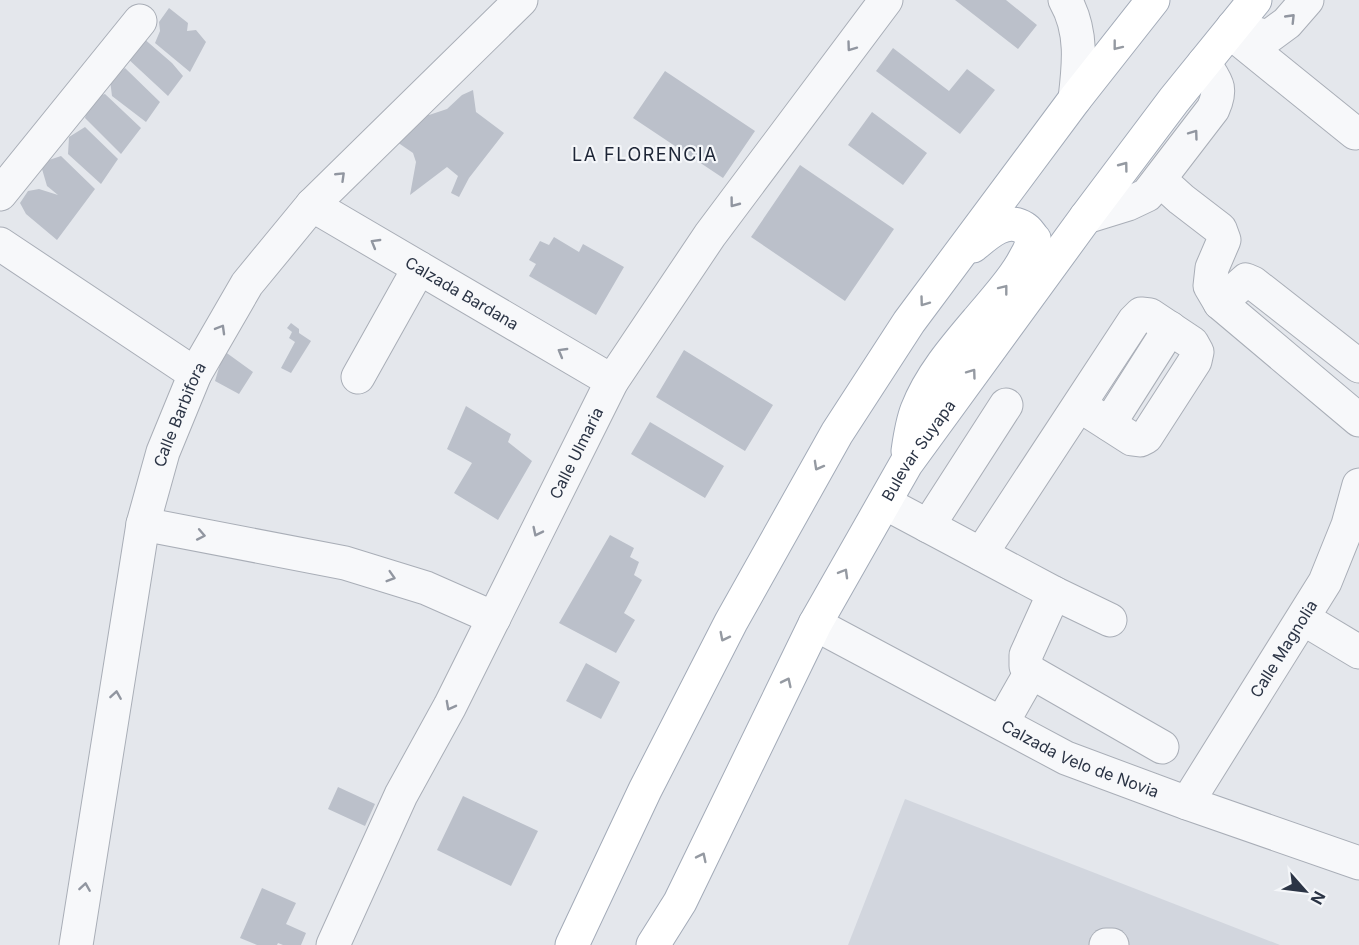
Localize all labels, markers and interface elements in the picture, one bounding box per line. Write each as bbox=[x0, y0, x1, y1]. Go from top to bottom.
one-way arrow bbox=[1284, 15, 1295, 26]
one-way arrow bbox=[1113, 39, 1124, 50]
one-way arrow bbox=[847, 41, 858, 52]
one-way arrow bbox=[1187, 129, 1198, 140]
district label: LA FLORENCIA bbox=[572, 144, 718, 165]
one-way arrow bbox=[1117, 161, 1128, 172]
one-way arrow bbox=[334, 173, 345, 184]
one-way arrow bbox=[730, 196, 741, 207]
one-way arrow bbox=[371, 238, 381, 250]
street label: Calzada Bardana bbox=[402, 252, 522, 334]
one-way arrow bbox=[997, 285, 1008, 296]
one-way arrow bbox=[920, 296, 931, 307]
one-way arrow bbox=[214, 325, 226, 335]
one-way arrow bbox=[557, 348, 568, 359]
street label: Calle Barbifora bbox=[149, 358, 210, 469]
one-way arrow bbox=[964, 369, 975, 380]
street label: Bulevar Suyapa bbox=[877, 396, 959, 504]
street label: Calle Ulmaria bbox=[545, 404, 607, 502]
one-way arrow bbox=[814, 460, 826, 470]
one-way arrow bbox=[533, 525, 545, 536]
one-way arrow bbox=[195, 528, 205, 541]
one-way arrow bbox=[837, 569, 849, 579]
one-way arrow bbox=[385, 570, 396, 582]
street label: Calle Magnolia bbox=[1245, 596, 1321, 701]
one-way arrow bbox=[719, 630, 731, 641]
one-way arrow bbox=[780, 677, 792, 688]
one-way arrow bbox=[109, 690, 122, 700]
one-way arrow bbox=[446, 700, 457, 710]
street label: Calzada Velo de Novia bbox=[998, 715, 1162, 802]
one-way arrow bbox=[694, 852, 706, 863]
north arrow bbox=[1275, 861, 1335, 921]
one-way arrow bbox=[79, 883, 91, 892]
text: N bbox=[1307, 888, 1330, 908]

